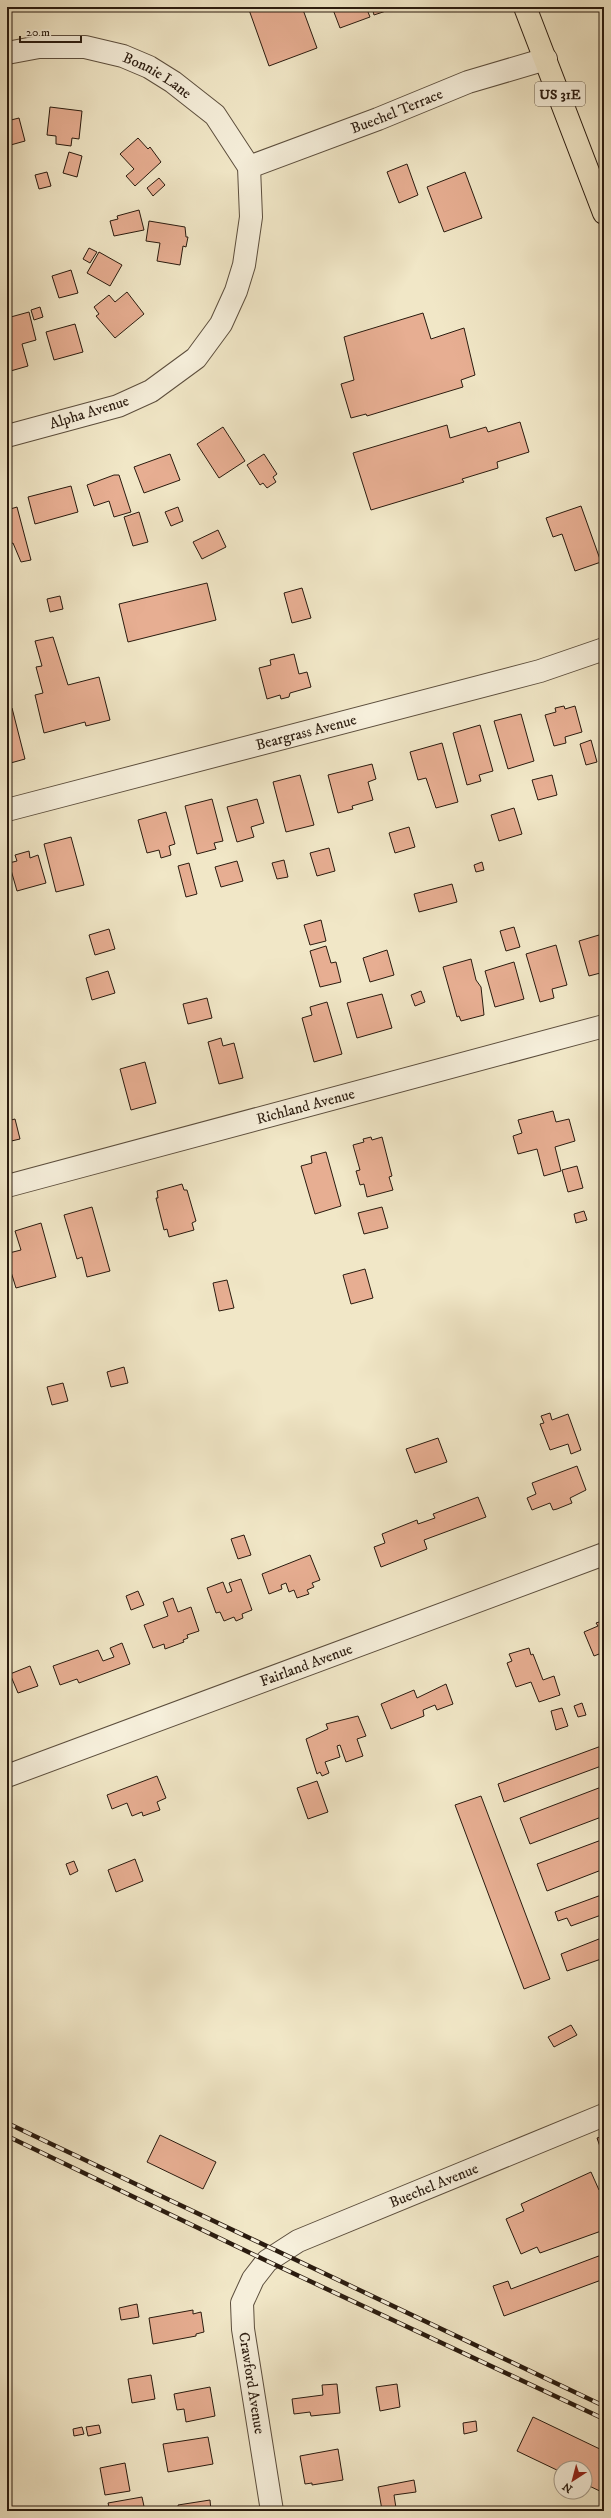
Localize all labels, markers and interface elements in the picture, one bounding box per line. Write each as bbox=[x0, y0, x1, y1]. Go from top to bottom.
scale bar bbox=[20, 18, 81, 44]
text: 20 m bbox=[26, 25, 50, 40]
street label: Bonnie Lane bbox=[120, 48, 195, 103]
road number: US 31E bbox=[535, 82, 585, 106]
street label: Buechel Terrace bbox=[348, 84, 446, 138]
street label: Alpha Avenue bbox=[47, 391, 131, 434]
street label: Beargrass Avenue bbox=[254, 710, 359, 755]
street label: Richland Avenue bbox=[254, 1084, 357, 1129]
street label: Fairland Avenue bbox=[257, 1639, 355, 1691]
street label: Buechel Avenue bbox=[386, 2159, 481, 2212]
street label: Crawford Avenue bbox=[234, 2331, 269, 2435]
north arrow bbox=[553, 2460, 593, 2500]
text: N bbox=[560, 2479, 575, 2496]

